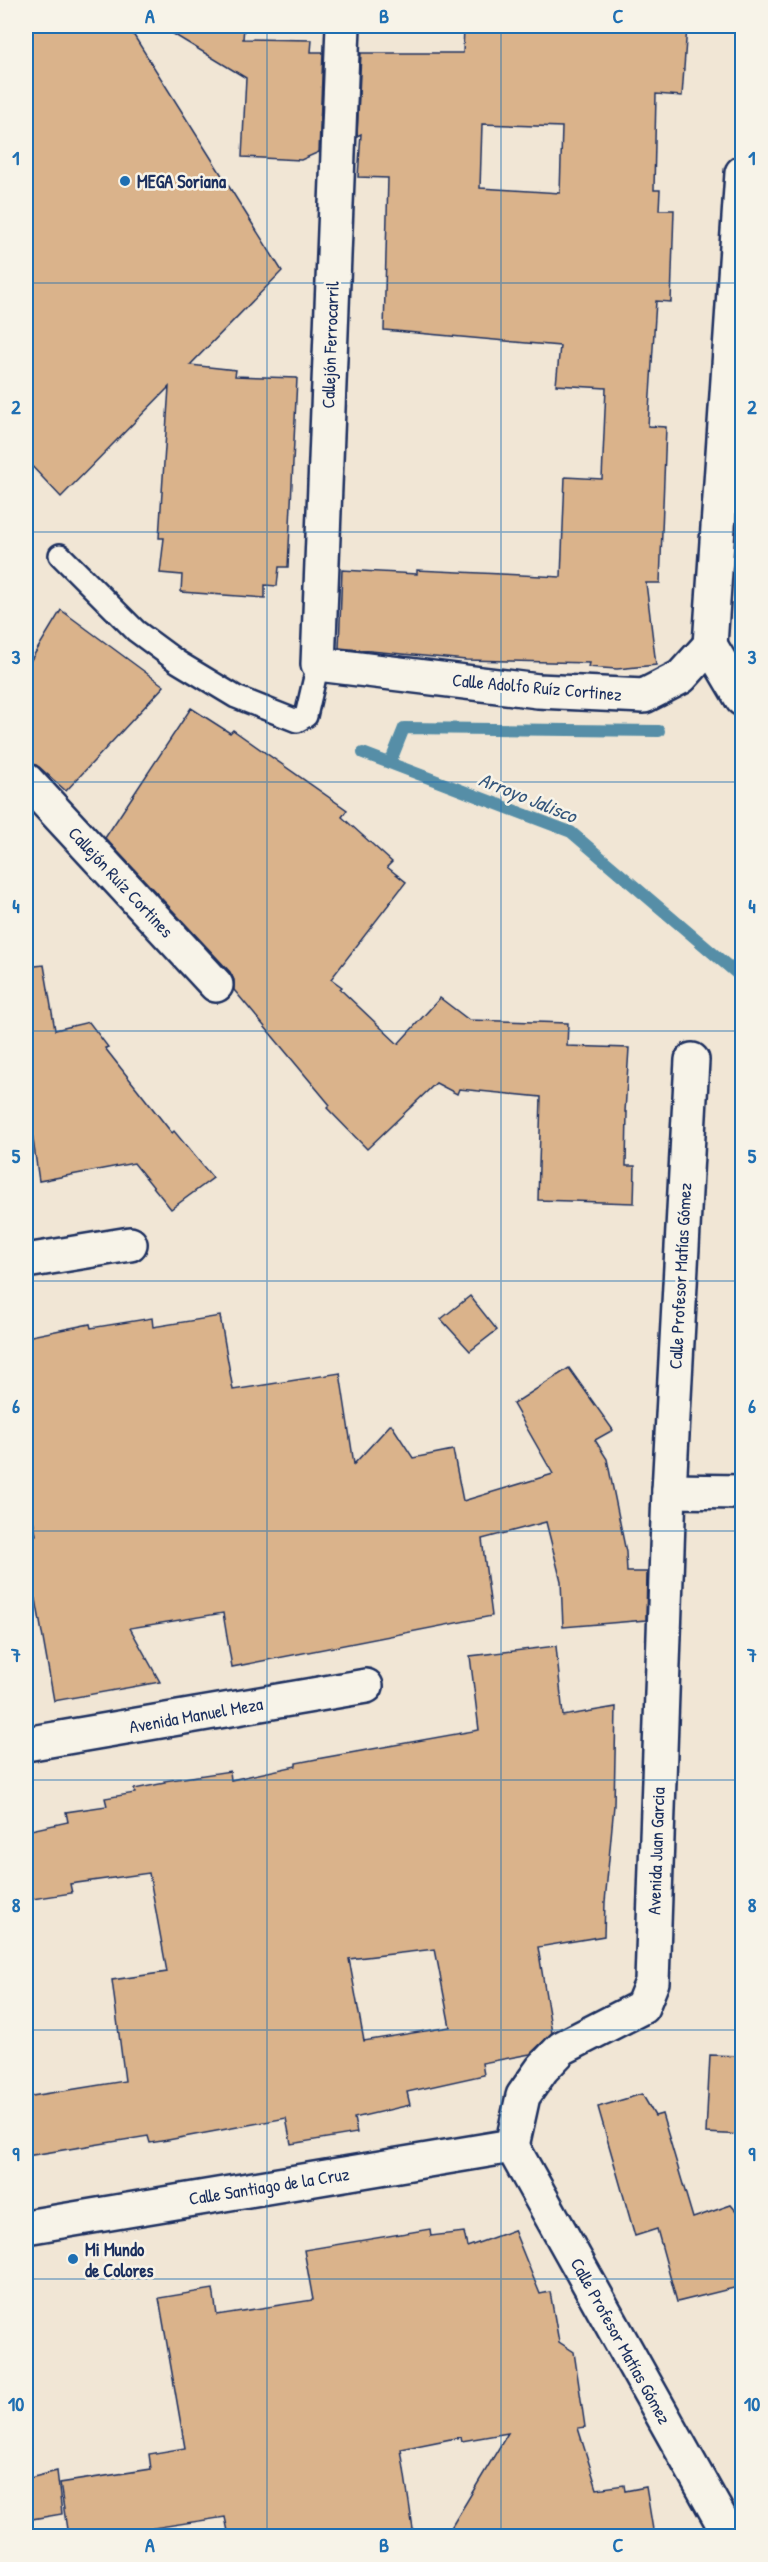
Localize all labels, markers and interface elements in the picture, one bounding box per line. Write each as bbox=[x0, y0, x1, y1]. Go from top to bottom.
text: A bbox=[145, 2, 155, 29]
text: B bbox=[379, 2, 389, 29]
text: C bbox=[613, 2, 624, 29]
text: 1 bbox=[12, 144, 20, 171]
text: 1 bbox=[748, 144, 756, 171]
place label: MEGA Soriana bbox=[137, 169, 227, 194]
marker: MEGA Soriana bbox=[118, 174, 132, 188]
street label: Callejón Ferrocarril bbox=[315, 281, 345, 409]
text: 2 bbox=[11, 393, 21, 420]
text: 2 bbox=[747, 393, 757, 420]
text: 3 bbox=[12, 643, 21, 670]
text: 3 bbox=[748, 643, 757, 670]
street label: Calle Adolfo Ruíz Cortinez bbox=[451, 667, 623, 707]
water label: Arroyo Jalisco bbox=[475, 765, 583, 830]
street label: Callejón Ruíz Cortines bbox=[63, 821, 179, 943]
text: 4 bbox=[12, 892, 20, 919]
text: 4 bbox=[748, 892, 756, 919]
text: 5 bbox=[12, 1142, 21, 1169]
text: 5 bbox=[748, 1142, 757, 1169]
street label: Calle Profesor Matías Gómez bbox=[663, 1182, 697, 1370]
text: 6 bbox=[12, 1392, 20, 1419]
text: 6 bbox=[748, 1392, 756, 1419]
text: 7 bbox=[10, 1641, 21, 1668]
text: 7 bbox=[746, 1641, 757, 1668]
street label: Avenida Manuel Meza bbox=[127, 1691, 265, 1739]
street label: Avenida Juan Garcia bbox=[641, 1787, 671, 1915]
text: 8 bbox=[12, 1891, 21, 1918]
text: 8 bbox=[748, 1891, 757, 1918]
text: 9 bbox=[12, 2140, 20, 2167]
text: 9 bbox=[748, 2140, 756, 2167]
street label: Calle Santiago de la Cruz bbox=[187, 2161, 351, 2211]
place label: Mi Mundo de Colores bbox=[85, 2237, 154, 2283]
marker: Mi Mundo de Colores bbox=[66, 2252, 80, 2266]
street label: Calle Profesor Matías Gómez bbox=[565, 2253, 677, 2429]
text: 10 bbox=[8, 2390, 24, 2417]
text: 10 bbox=[744, 2390, 760, 2417]
text: A bbox=[145, 2531, 155, 2558]
text: B bbox=[379, 2531, 389, 2558]
text: C bbox=[613, 2531, 624, 2558]

